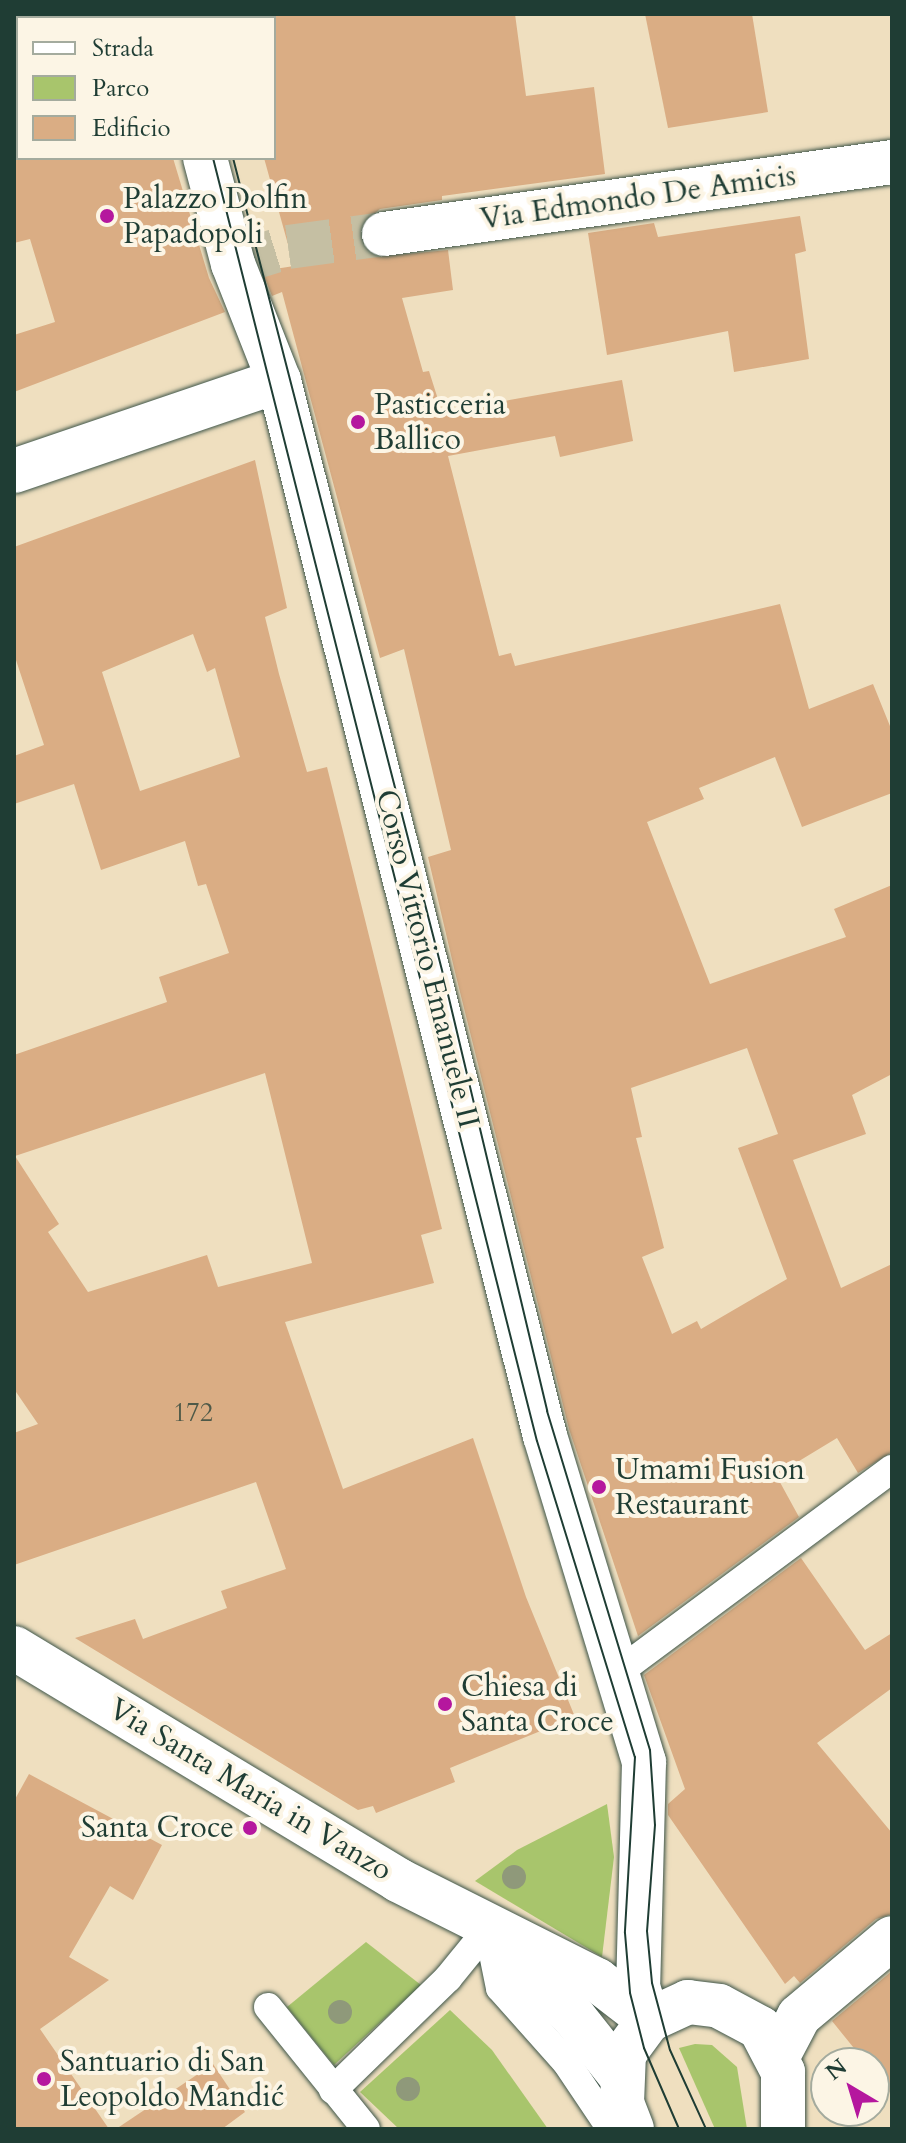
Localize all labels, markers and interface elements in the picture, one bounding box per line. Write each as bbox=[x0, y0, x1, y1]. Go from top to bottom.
legend bbox=[16, 16, 276, 160]
text: Strada bbox=[92, 32, 154, 65]
text: Parco bbox=[92, 72, 149, 105]
text: Edificio bbox=[92, 112, 171, 145]
street label: Via Edmondo De Amicis bbox=[478, 158, 798, 238]
place label: Palazzo Dolfin Papadopoli bbox=[123, 181, 308, 252]
marker: Palazzo Dolfin Papadopoli bbox=[98, 207, 116, 225]
place label: Pasticceria Ballico bbox=[374, 387, 506, 458]
marker: Pasticceria Ballico bbox=[349, 413, 367, 431]
street label: Corso Vittorio Emanuele II bbox=[368, 786, 486, 1132]
house number: 172 bbox=[173, 1397, 213, 1429]
place label: Umami Fusion Restaurant bbox=[615, 1452, 805, 1522]
marker: Umami Fusion Restaurant bbox=[590, 1478, 608, 1496]
place label: Chiesa di Santa Croce bbox=[461, 1669, 614, 1740]
street label: Via Santa Maria in Vanzo bbox=[102, 1691, 398, 1889]
marker: Chiesa di Santa Croce bbox=[436, 1695, 454, 1713]
place label: Santa Croce bbox=[81, 1810, 234, 1846]
marker: Santa Croce bbox=[241, 1819, 259, 1837]
place label: Santuario di San Leopoldo Mandić bbox=[60, 2044, 284, 2114]
north arrow bbox=[810, 2047, 890, 2127]
text: N bbox=[820, 2052, 853, 2087]
marker: Santuario di San Leopoldo Mandić bbox=[35, 2070, 53, 2088]

